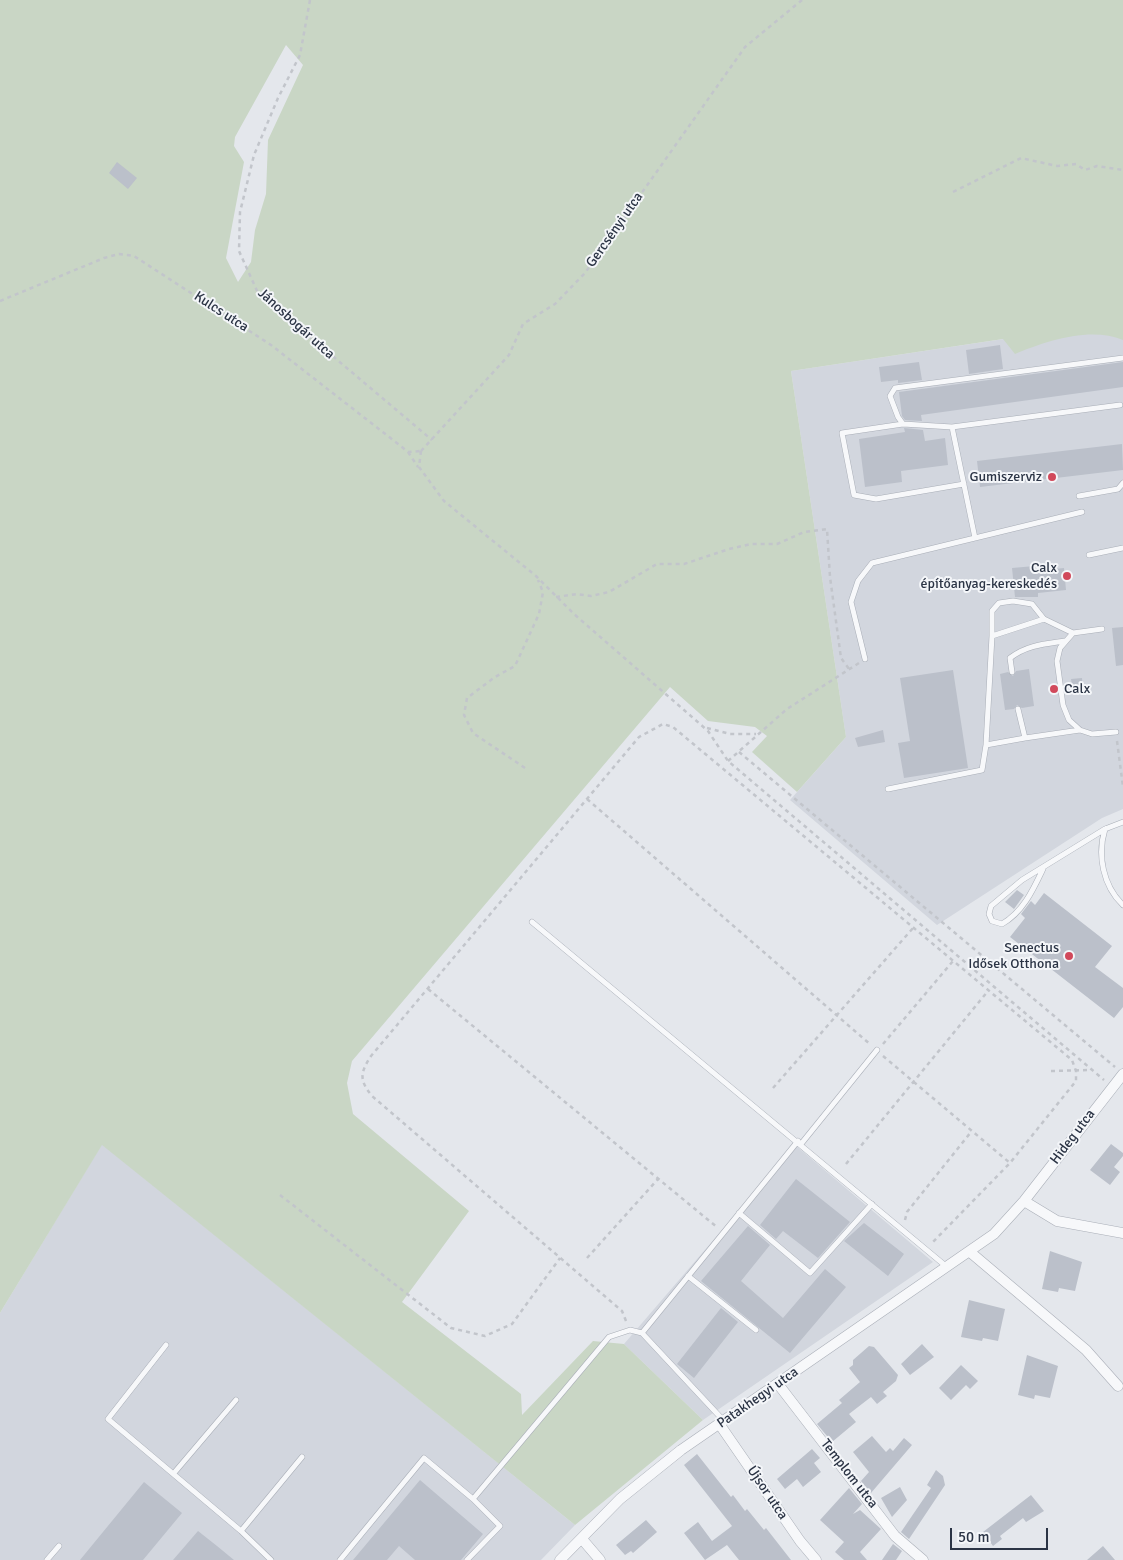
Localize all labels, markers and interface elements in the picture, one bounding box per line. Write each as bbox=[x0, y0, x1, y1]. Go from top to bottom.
street label: Gercsényi utca bbox=[583, 189, 647, 271]
street label: Jánosbogár utca bbox=[254, 285, 338, 363]
street label: Kulcs utca bbox=[191, 288, 251, 336]
place label: Gumiszerviz bbox=[969, 469, 1042, 485]
marker: Gumiszerviz bbox=[1046, 471, 1058, 483]
place label: Calx építőanyag-kereskedés bbox=[921, 560, 1057, 592]
marker: Calx építőanyag-kereskedés bbox=[1061, 570, 1073, 582]
place label: Calx bbox=[1064, 681, 1090, 697]
marker: Calx bbox=[1048, 683, 1060, 695]
place label: Senectus Idősek Otthona bbox=[968, 940, 1059, 972]
marker: Senectus Idősek Otthona bbox=[1063, 950, 1075, 962]
street label: Hideg utca bbox=[1047, 1106, 1099, 1168]
street label: Patakhegyi utca bbox=[714, 1364, 802, 1432]
street label: Templom utca bbox=[817, 1436, 881, 1512]
street label: Újsor utca bbox=[743, 1463, 791, 1523]
scale bar bbox=[953, 1518, 1050, 1550]
text: 50 m bbox=[958, 1528, 989, 1546]

